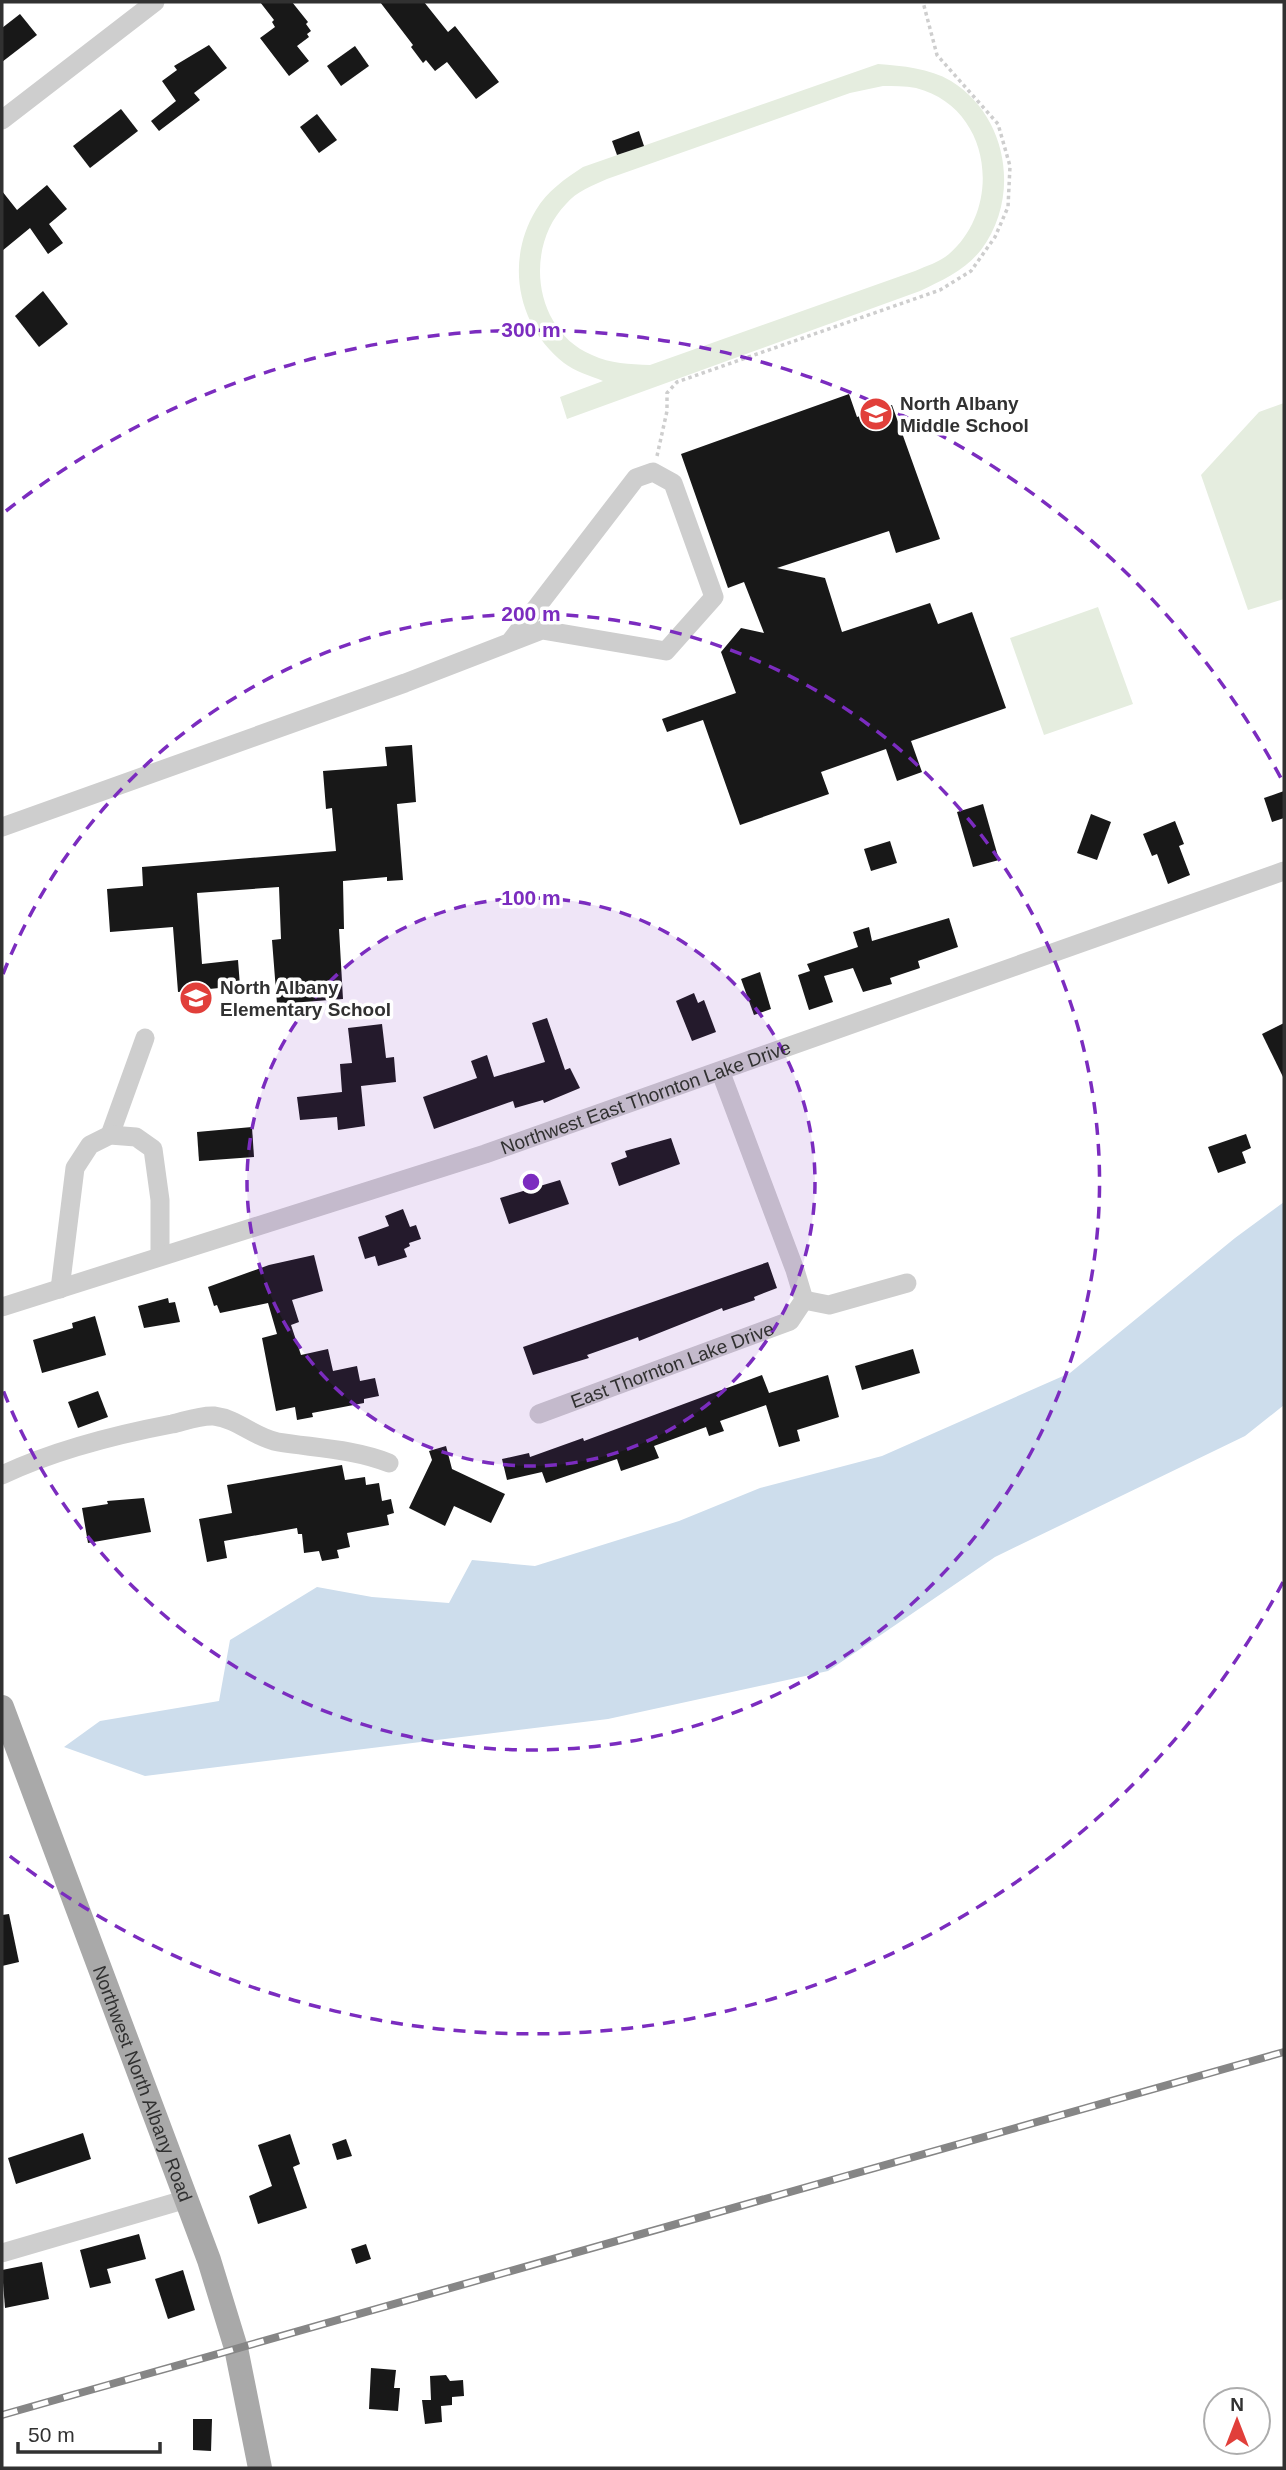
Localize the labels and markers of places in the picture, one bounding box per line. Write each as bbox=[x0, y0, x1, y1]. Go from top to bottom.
place label: North Albany Middle School bbox=[900, 393, 1029, 436]
school or university icon: North Albany Middle School bbox=[857, 395, 895, 433]
place label: North Albany Elementary School bbox=[220, 977, 391, 1020]
school or university icon: North Albany Elementary School bbox=[177, 979, 215, 1017]
centre of rings bbox=[519, 1170, 543, 1194]

